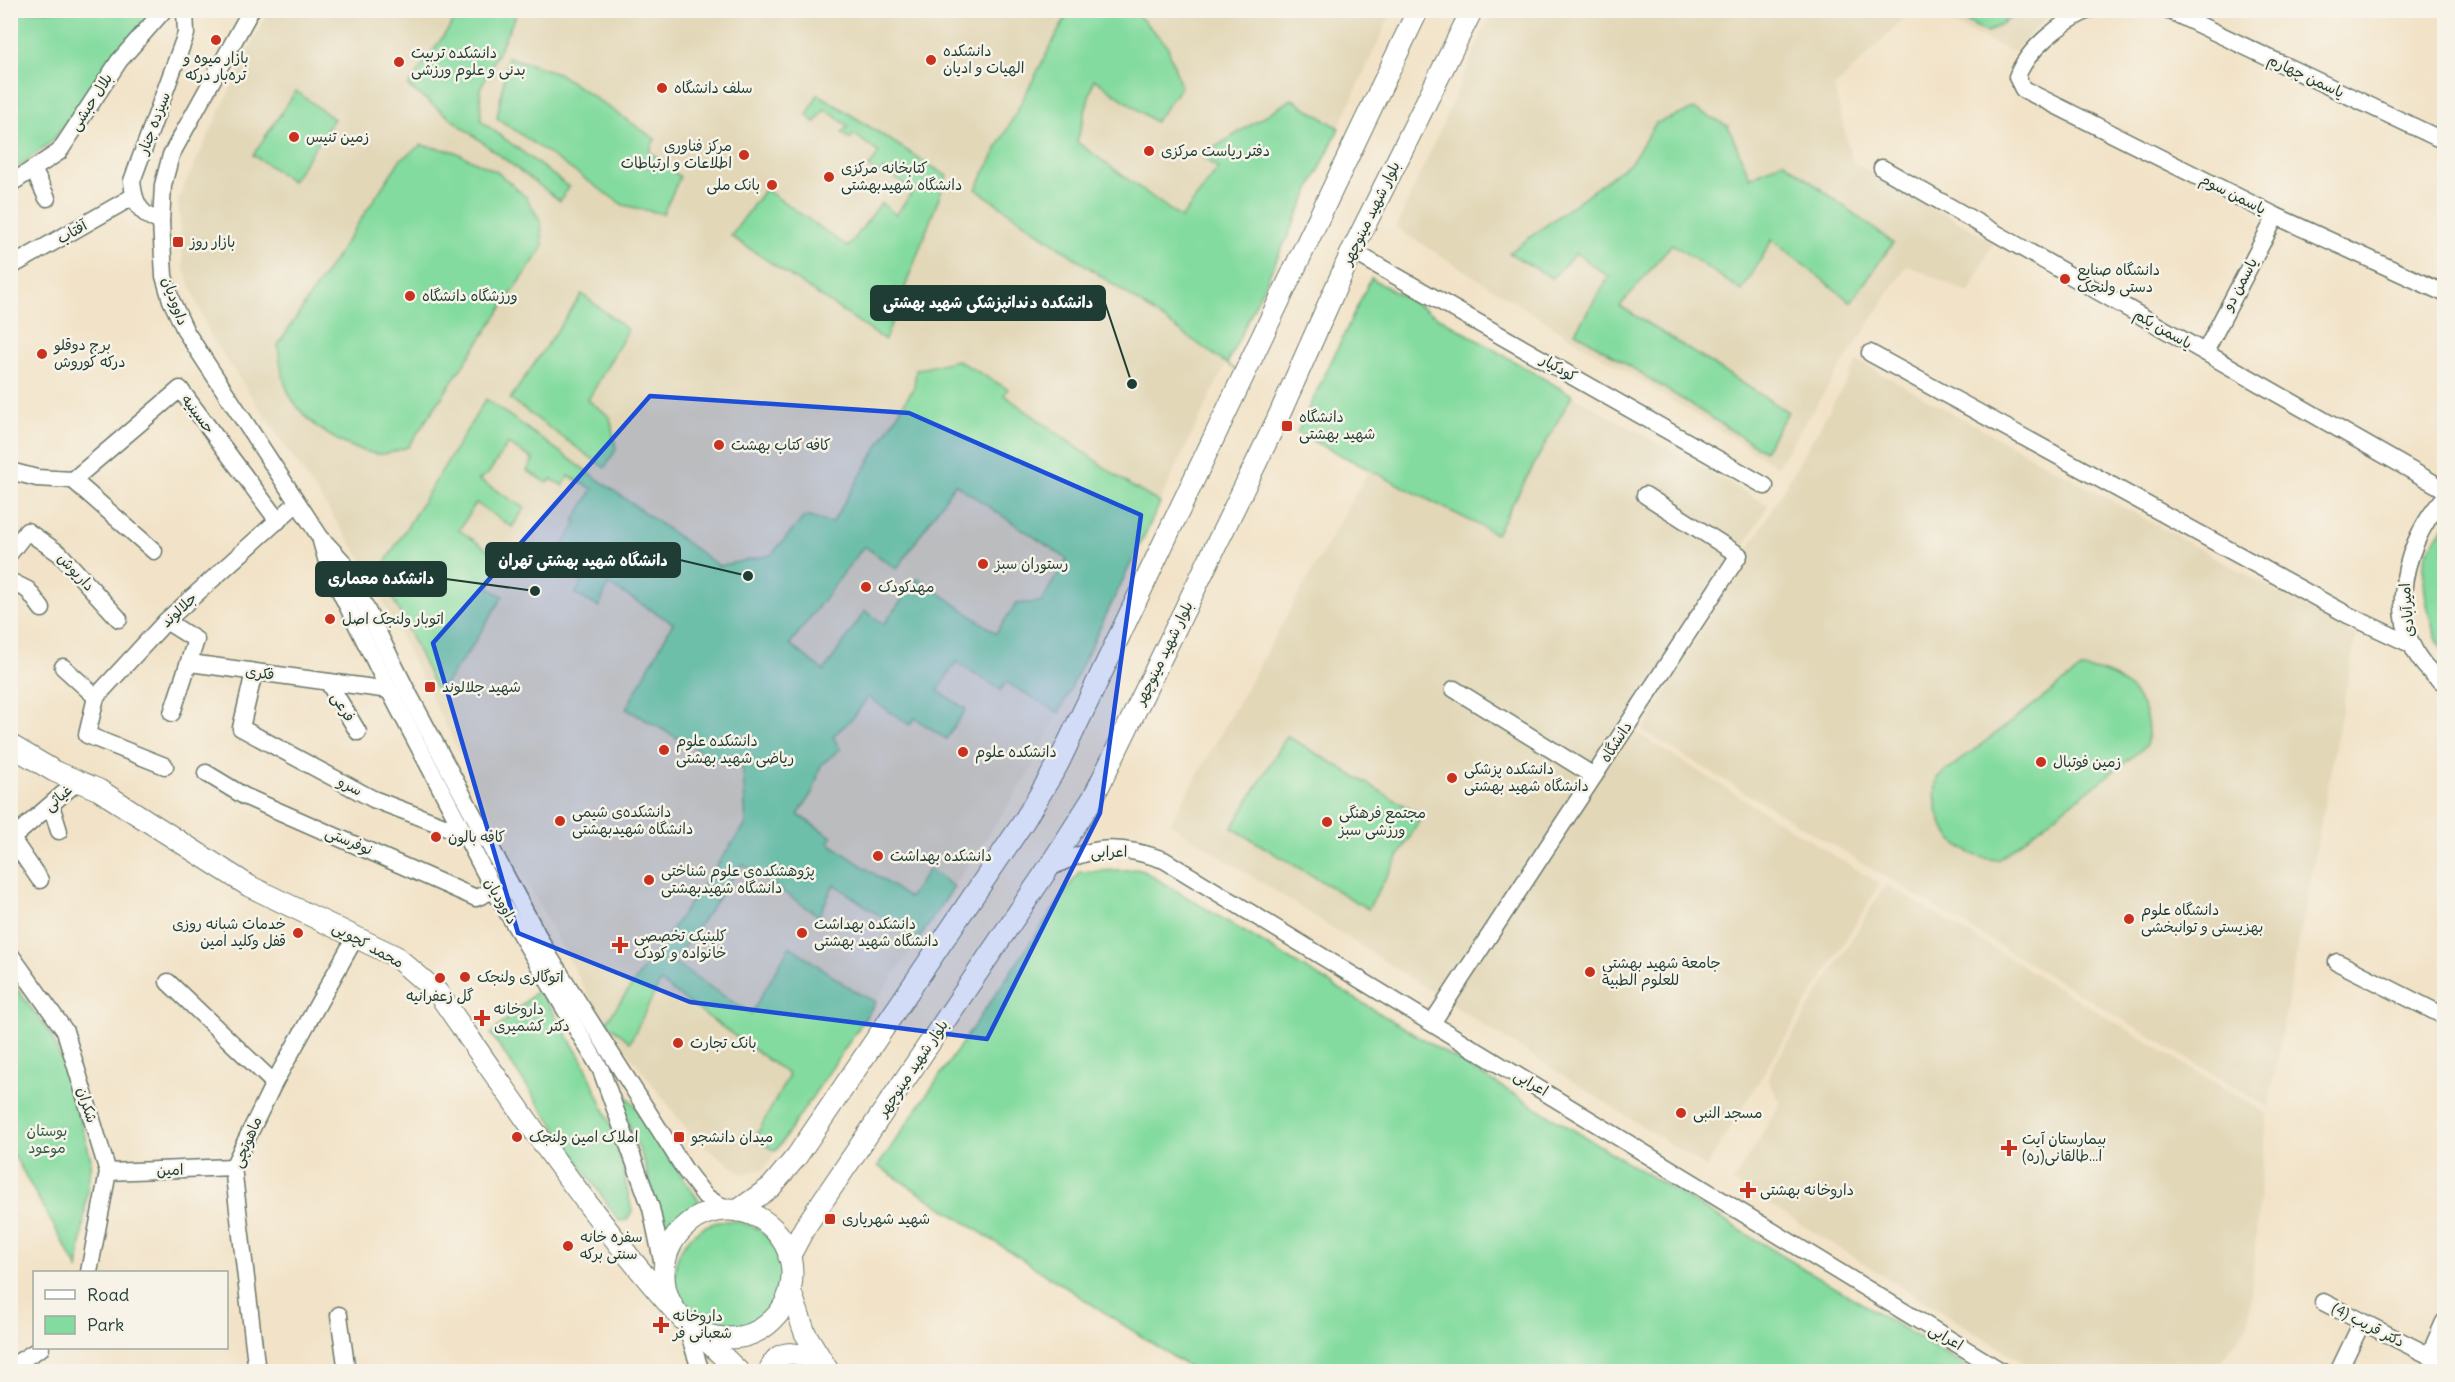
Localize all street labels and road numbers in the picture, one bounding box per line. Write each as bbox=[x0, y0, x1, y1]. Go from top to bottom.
street label: یاسمن چهارم bbox=[2264, 49, 2348, 103]
street label: بلال حبشی bbox=[65, 69, 117, 135]
street label: سیزده چنار bbox=[133, 89, 175, 158]
street label: بلوار شهید مینوچهر bbox=[1336, 158, 1405, 270]
street label: یاسمن سوم bbox=[2196, 169, 2269, 221]
street label: آفتاب bbox=[53, 215, 91, 248]
street label: یاسمن دو bbox=[2217, 254, 2261, 314]
street label: داوودیان bbox=[158, 274, 193, 328]
street label: یاسمن یکم bbox=[2129, 304, 2196, 355]
street label: کودکیار bbox=[1537, 349, 1581, 386]
street label: حسینیه bbox=[178, 390, 219, 437]
street label: داریوش bbox=[53, 549, 99, 595]
street label: امیرآبادی bbox=[2395, 582, 2418, 638]
street label: جلالوند bbox=[157, 588, 201, 631]
street label: بلوار شهید مینوچهر bbox=[1129, 598, 1198, 710]
street label: فکری bbox=[244, 661, 276, 684]
street label: فرعی bbox=[326, 689, 360, 725]
street label: دانشگاه bbox=[1595, 718, 1636, 766]
street label: سرو bbox=[333, 771, 366, 801]
street label: غیاثی bbox=[40, 780, 76, 816]
street label: نوفرستی bbox=[322, 822, 376, 860]
street label: اعرابی bbox=[1091, 842, 1127, 862]
street label: داوودیان bbox=[481, 874, 522, 927]
street label: محمد کچویی bbox=[329, 917, 407, 973]
street label: بلوار شهید مینوچهر bbox=[872, 1016, 953, 1122]
street label: اعرابی bbox=[1510, 1065, 1552, 1101]
street label: شکران bbox=[73, 1085, 102, 1125]
street label: ماهوتچی bbox=[227, 1113, 267, 1171]
street label: امین bbox=[156, 1160, 184, 1179]
street label: دکتر قریب (4) bbox=[2329, 1298, 2408, 1351]
street label: اعرابی bbox=[1925, 1319, 1967, 1355]

